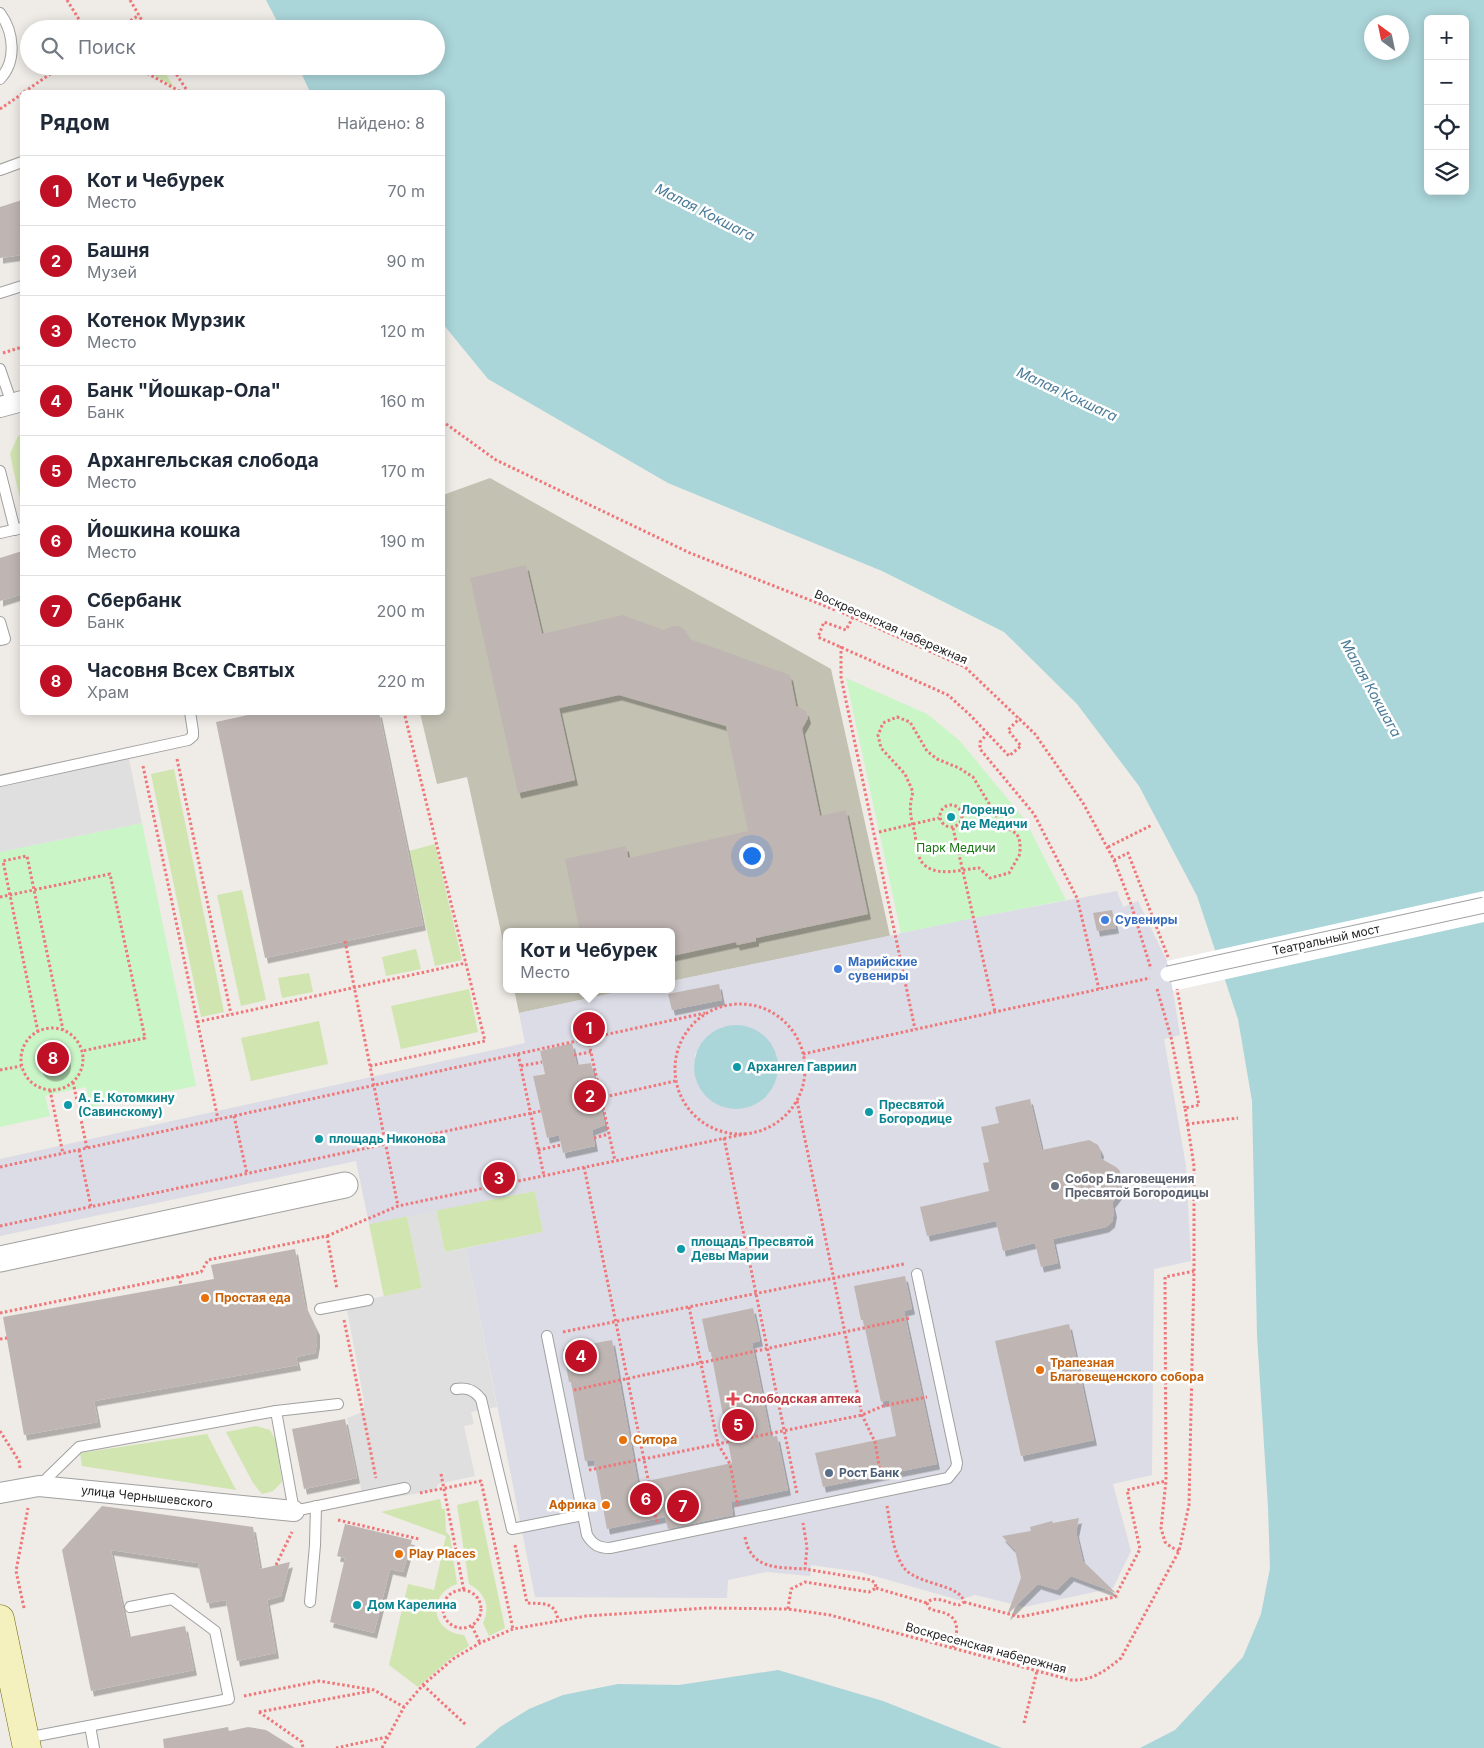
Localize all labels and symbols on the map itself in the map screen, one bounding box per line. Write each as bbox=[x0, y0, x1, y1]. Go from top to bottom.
north arrow bbox=[1364, 15, 1409, 60]
water label: Малая Кокшага bbox=[653, 179, 758, 244]
water label: Малая Кокшага bbox=[1014, 363, 1121, 425]
street label: Воскресенская набережная bbox=[812, 586, 970, 667]
water label: Малая Кокшага bbox=[1338, 636, 1406, 740]
place label: Лоренцо де Медичи bbox=[961, 802, 1028, 831]
marker: Лоренцо де Медичи bbox=[945, 811, 957, 823]
park label: Парк Медичи bbox=[916, 840, 996, 855]
your location bbox=[739, 843, 765, 869]
place label: Сувениры bbox=[1115, 912, 1177, 927]
marker: Сувениры bbox=[1099, 914, 1111, 926]
street label: Театральный мост bbox=[1271, 921, 1381, 958]
place label: Марийские сувениры bbox=[848, 954, 917, 983]
marker: Марийские сувениры bbox=[832, 963, 844, 975]
pin: 1 bbox=[573, 1009, 605, 1047]
pin: 8 bbox=[37, 1039, 69, 1077]
place label: Архангел Гавриил bbox=[747, 1059, 857, 1074]
marker: Архангел Гавриил bbox=[731, 1061, 743, 1073]
pin: 2 bbox=[574, 1077, 606, 1115]
place label: А. Е. Котомкину (Савинскому) bbox=[78, 1090, 176, 1119]
place label: Пресвятой Богородице bbox=[879, 1097, 952, 1126]
marker: А. Е. Котомкину (Савинскому) bbox=[62, 1099, 74, 1111]
marker: Пресвятой Богородице bbox=[863, 1106, 875, 1118]
place label: площадь Никонова bbox=[329, 1131, 446, 1146]
marker: площадь Никонова bbox=[313, 1133, 325, 1145]
pin: 3 bbox=[483, 1159, 515, 1197]
place label: Собор Благовещения Пресвятой Богородицы bbox=[1065, 1171, 1209, 1200]
marker: Собор Благовещения Пресвятой Богородицы bbox=[1049, 1180, 1061, 1192]
place label: площадь Пресвятой Девы Марии bbox=[691, 1234, 814, 1263]
marker: площадь Пресвятой Девы Марии bbox=[675, 1243, 687, 1255]
place label: Простая еда bbox=[215, 1290, 291, 1305]
marker: Простая еда bbox=[199, 1292, 211, 1304]
pin: 4 bbox=[565, 1337, 597, 1375]
place label: Трапезная Благовещенского собора bbox=[1050, 1355, 1204, 1384]
marker: Трапезная Благовещенского собора bbox=[1034, 1364, 1046, 1376]
place label: Слободская аптека bbox=[743, 1391, 861, 1406]
marker: Слободская аптека bbox=[727, 1393, 739, 1405]
pin: 5 bbox=[722, 1406, 754, 1444]
place label: Ситора bbox=[633, 1432, 677, 1447]
marker: Ситора bbox=[617, 1434, 629, 1446]
place label: Рост Банк bbox=[839, 1465, 899, 1480]
marker: Рост Банк bbox=[823, 1467, 835, 1479]
pin: 6 bbox=[630, 1480, 662, 1518]
street label: улица Чернышевского bbox=[80, 1482, 214, 1511]
pin: 7 bbox=[667, 1487, 699, 1525]
place label: Африка bbox=[549, 1497, 596, 1512]
marker: Африка bbox=[600, 1499, 612, 1511]
place label: Play Places bbox=[409, 1546, 476, 1561]
marker: Play Places bbox=[393, 1548, 405, 1560]
place label: Дом Карелина bbox=[367, 1597, 457, 1612]
marker: Дом Карелина bbox=[351, 1599, 363, 1611]
street label: Воскресенская набережная bbox=[904, 1619, 1068, 1676]

